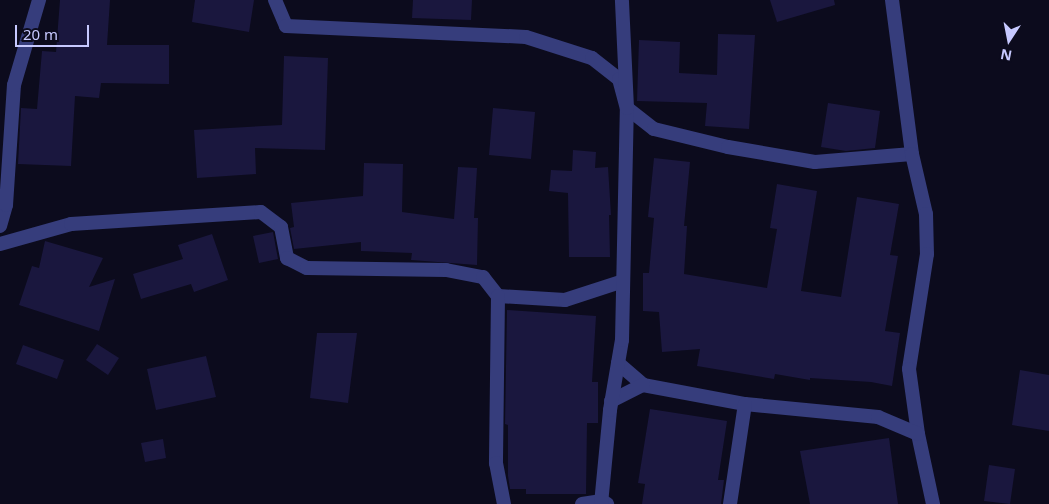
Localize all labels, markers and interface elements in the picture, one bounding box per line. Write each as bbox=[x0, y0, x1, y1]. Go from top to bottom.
scale bar bbox=[18, 15, 91, 47]
north arrow bbox=[984, 15, 1034, 65]
text: 20 m bbox=[23, 24, 58, 44]
text: N bbox=[999, 45, 1013, 66]

